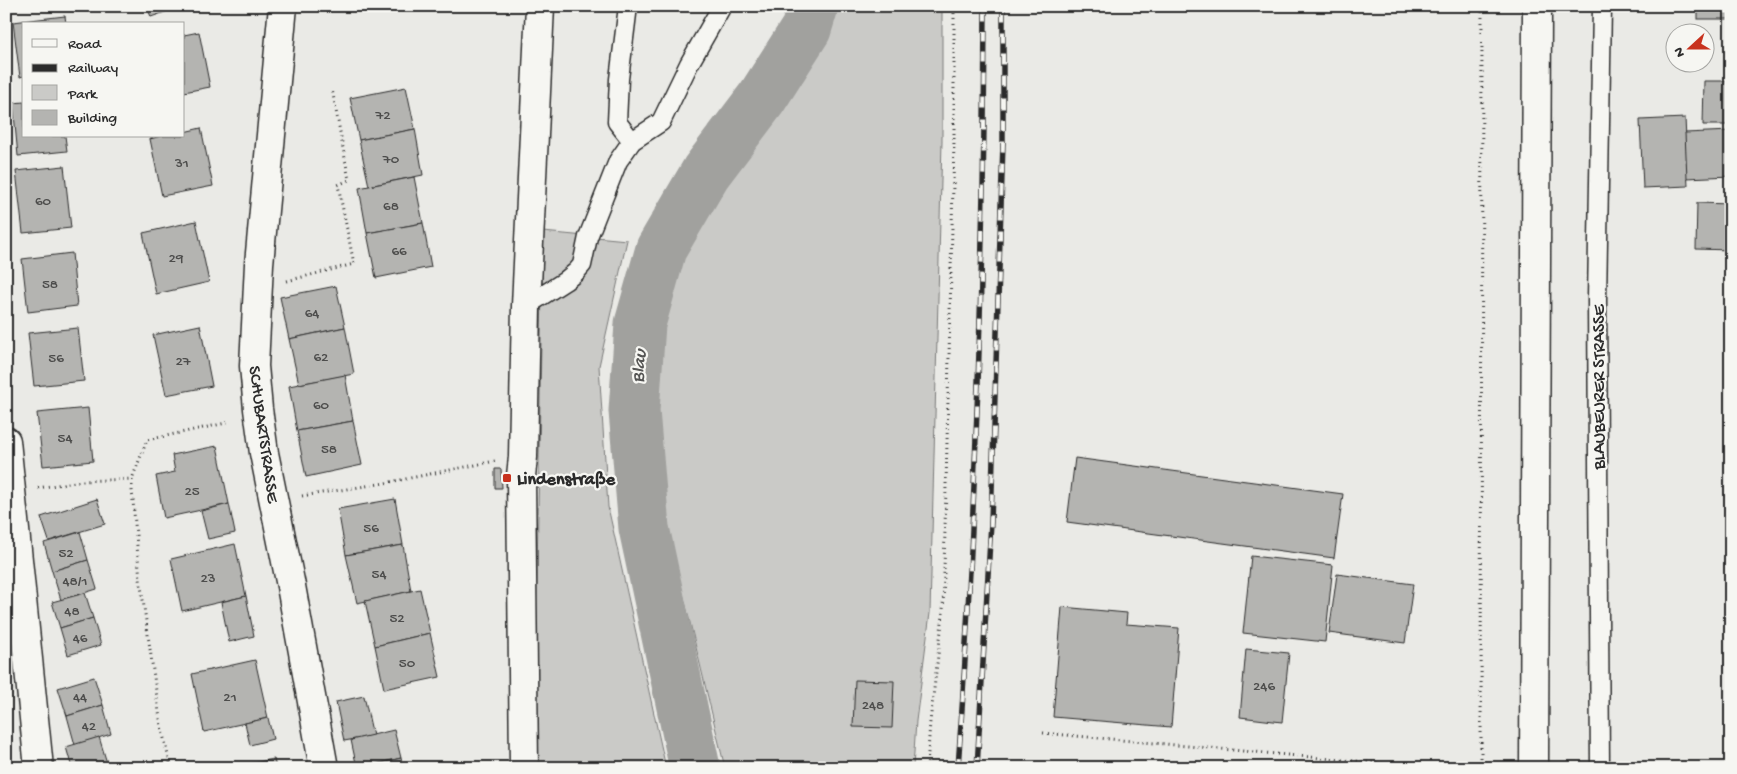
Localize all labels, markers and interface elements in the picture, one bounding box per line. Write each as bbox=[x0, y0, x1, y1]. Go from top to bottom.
legend bbox=[22, 22, 185, 138]
north arrow bbox=[1664, 22, 1714, 72]
text: Road bbox=[68, 36, 102, 54]
text: N bbox=[1671, 44, 1690, 59]
text: Railway bbox=[68, 60, 119, 78]
text: Park bbox=[67, 86, 98, 104]
house number: 72 bbox=[374, 107, 391, 125]
text: Building bbox=[67, 110, 117, 128]
house number: 70 bbox=[382, 151, 400, 169]
house number: 31 bbox=[174, 155, 189, 173]
house number: 60 bbox=[35, 193, 52, 211]
house number: 68 bbox=[383, 198, 399, 216]
house number: 66 bbox=[391, 243, 407, 261]
house number: 29 bbox=[169, 250, 184, 268]
house number: 58 bbox=[42, 276, 58, 294]
street label: BLAUBEURER STRASSE bbox=[1590, 304, 1611, 471]
house number: 64 bbox=[305, 305, 319, 323]
water label: Blau bbox=[628, 347, 653, 384]
house number: 62 bbox=[314, 349, 328, 367]
house number: 56 bbox=[48, 350, 64, 368]
house number: 27 bbox=[175, 353, 192, 371]
street label: SCHUBARTSTRASSE bbox=[243, 364, 283, 505]
house number: 60 bbox=[313, 397, 330, 415]
house number: 54 bbox=[58, 430, 73, 448]
house number: 58 bbox=[321, 441, 337, 459]
place label: Lindenstraße bbox=[517, 470, 616, 491]
marker: Lindenstraße bbox=[501, 472, 513, 484]
house number: 25 bbox=[184, 483, 200, 501]
house number: 56 bbox=[363, 520, 379, 538]
house number: 52 bbox=[58, 545, 74, 563]
house number: 54 bbox=[372, 566, 387, 584]
house number: 23 bbox=[200, 570, 216, 588]
house number: 48/1 bbox=[63, 573, 87, 591]
house number: 48 bbox=[64, 603, 80, 621]
house number: 52 bbox=[389, 610, 405, 628]
house number: 46 bbox=[73, 630, 88, 648]
house number: 50 bbox=[399, 655, 416, 673]
house number: 246 bbox=[1253, 678, 1275, 696]
house number: 44 bbox=[73, 689, 87, 707]
house number: 21 bbox=[223, 689, 237, 707]
house number: 248 bbox=[862, 697, 884, 715]
house number: 42 bbox=[82, 718, 96, 736]

